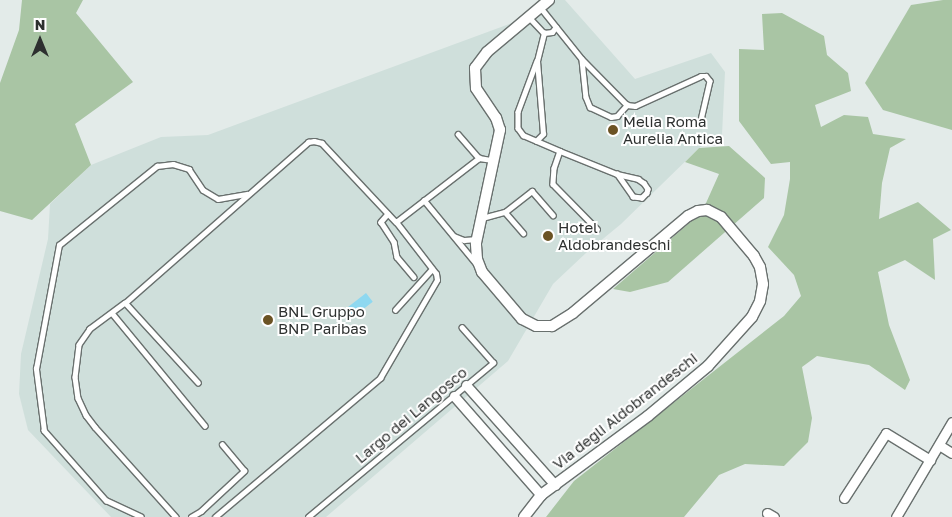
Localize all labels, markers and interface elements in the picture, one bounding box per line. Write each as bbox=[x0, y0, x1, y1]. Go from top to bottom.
north arrow bbox=[15, 15, 65, 65]
text: N bbox=[35, 16, 45, 33]
place label: Melia Roma Aurelia Antica bbox=[623, 112, 723, 147]
marker: Melia Roma Aurelia Antica bbox=[607, 124, 619, 136]
place label: Hotel Aldobrandeschi bbox=[558, 218, 671, 253]
marker: Hotel Aldobrandeschi bbox=[542, 230, 554, 242]
place label: BNL Gruppo BNP Paribas bbox=[278, 302, 367, 337]
marker: BNL Gruppo BNP Paribas bbox=[262, 314, 274, 326]
street label: Via degli Aldobrandeschi bbox=[549, 349, 701, 473]
street label: Largo dei Langosco bbox=[351, 363, 471, 467]

